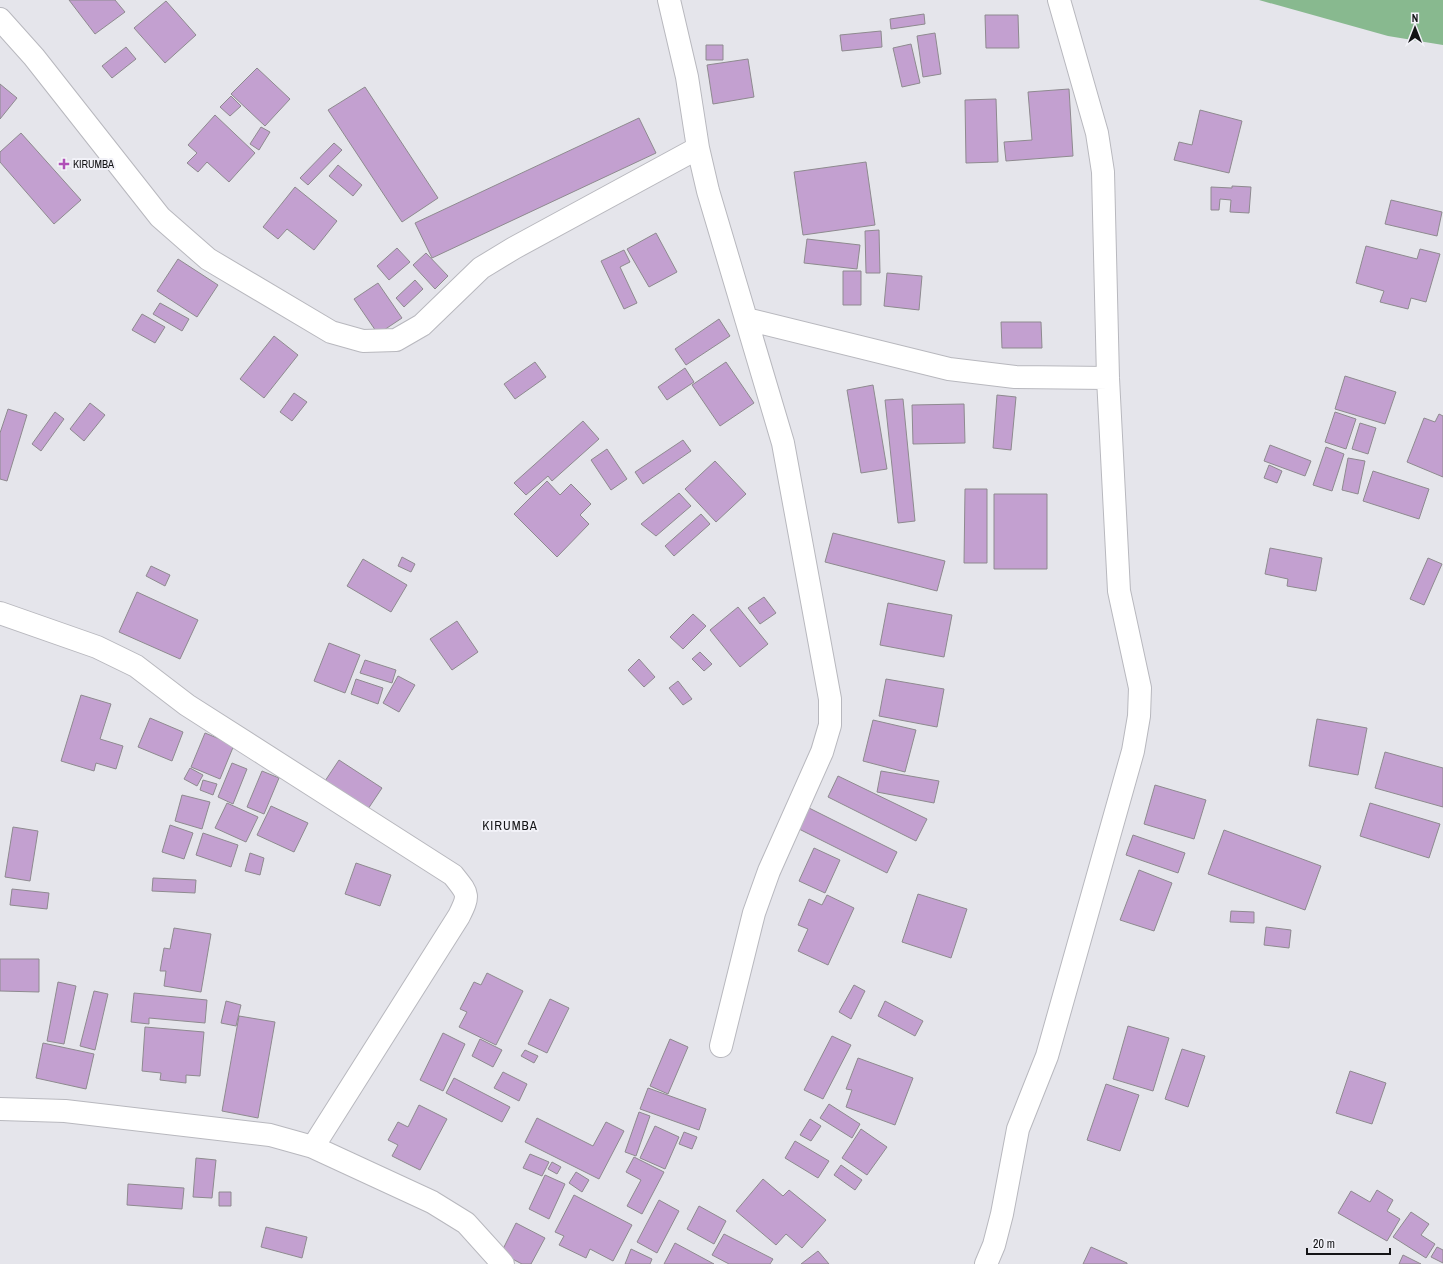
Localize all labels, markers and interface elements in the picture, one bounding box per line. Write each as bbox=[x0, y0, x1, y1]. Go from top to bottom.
north arrow bbox=[1395, 8, 1435, 48]
text: N bbox=[1412, 11, 1418, 25]
place label: KIRUMBA bbox=[73, 157, 115, 171]
marker: KIRUMBA bbox=[58, 158, 70, 170]
district label: KIRUMBA bbox=[482, 817, 538, 834]
scale bar bbox=[1307, 1230, 1390, 1256]
text: 20 m bbox=[1313, 1236, 1335, 1252]

